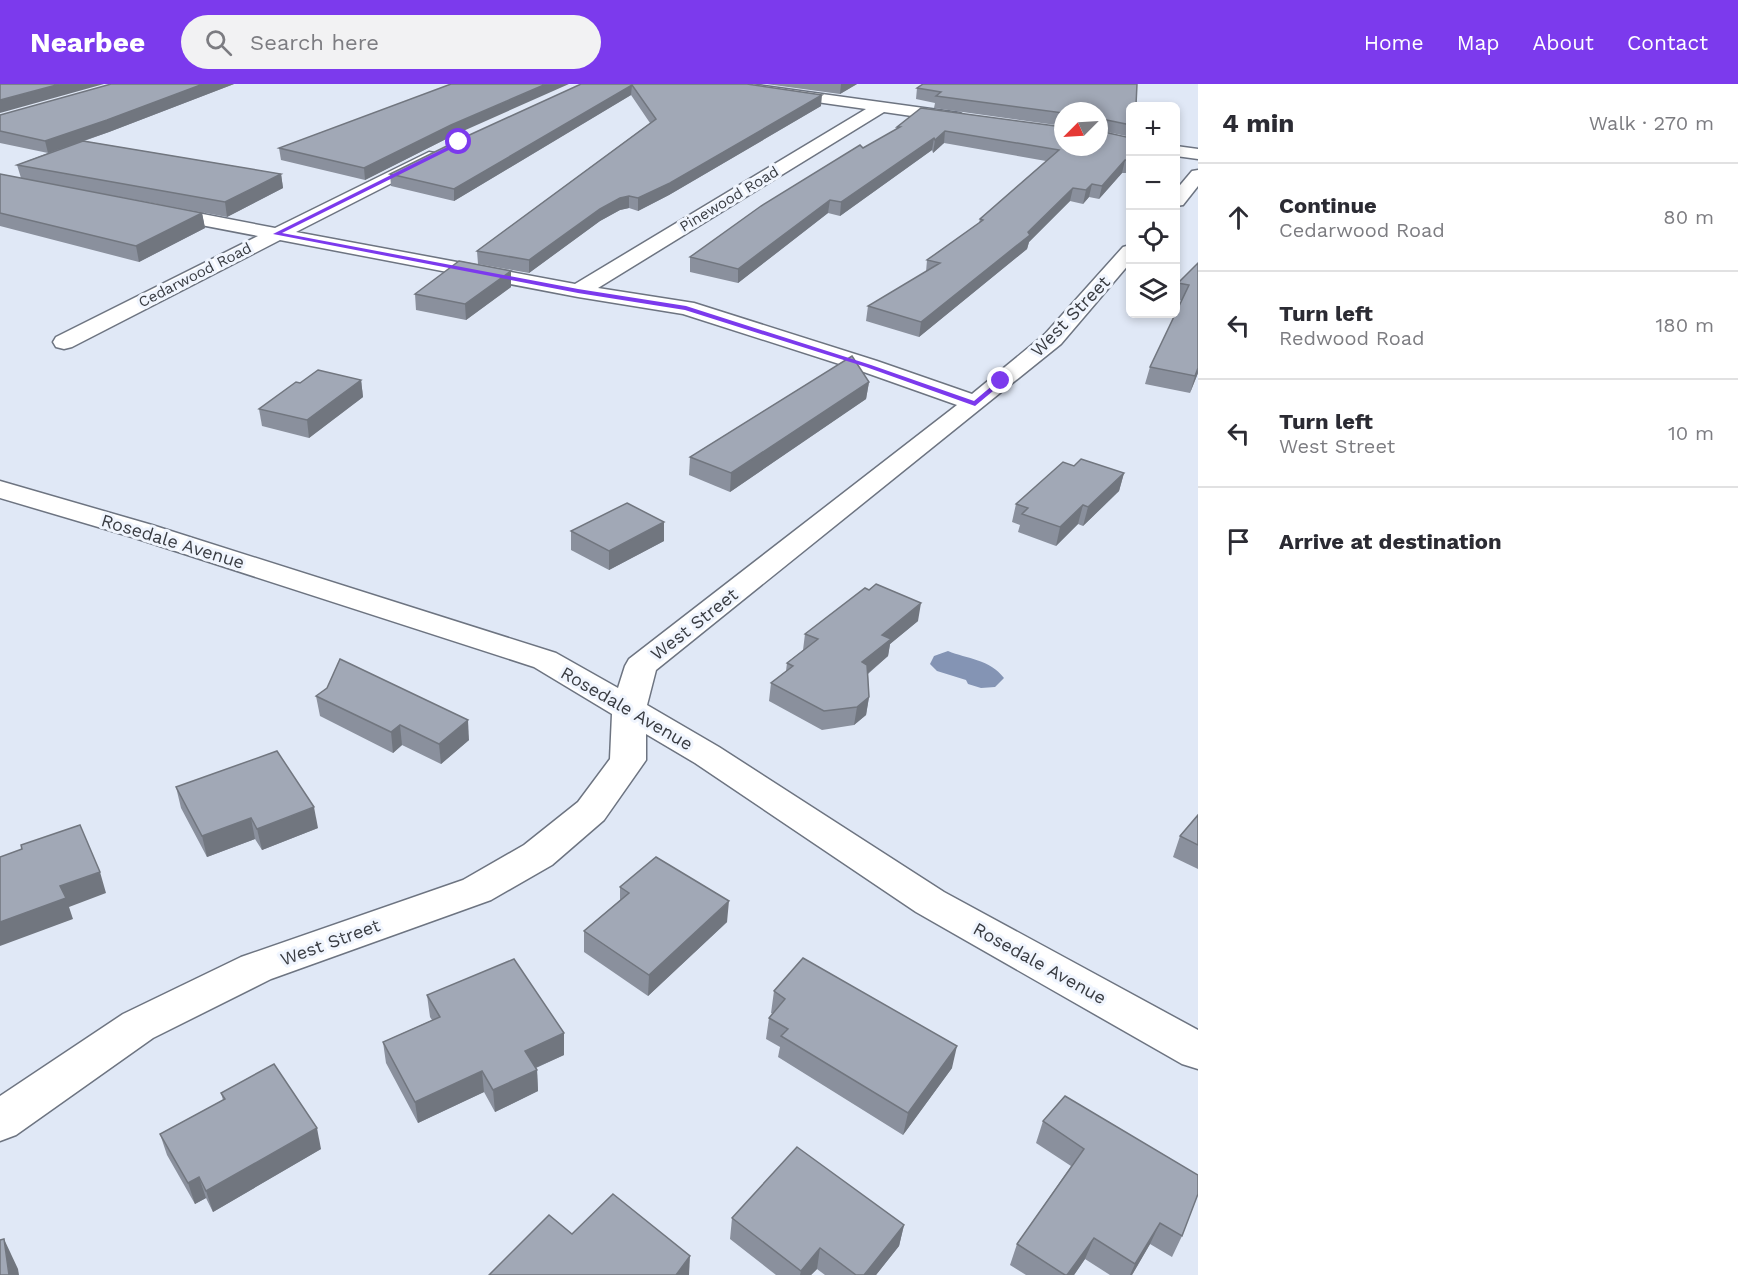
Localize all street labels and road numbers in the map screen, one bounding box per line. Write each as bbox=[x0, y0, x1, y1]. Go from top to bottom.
street label: Pinewood Road bbox=[676, 162, 782, 236]
street label: Cedarwood Road bbox=[135, 239, 255, 311]
street label: West Street bbox=[1026, 271, 1114, 361]
street label: Rosedale Avenue bbox=[99, 509, 247, 573]
street label: West Street bbox=[646, 583, 742, 664]
street label: Rosedale Avenue bbox=[557, 662, 697, 754]
street label: West Street bbox=[277, 914, 383, 970]
street label: Rosedale Avenue bbox=[970, 918, 1110, 1008]

